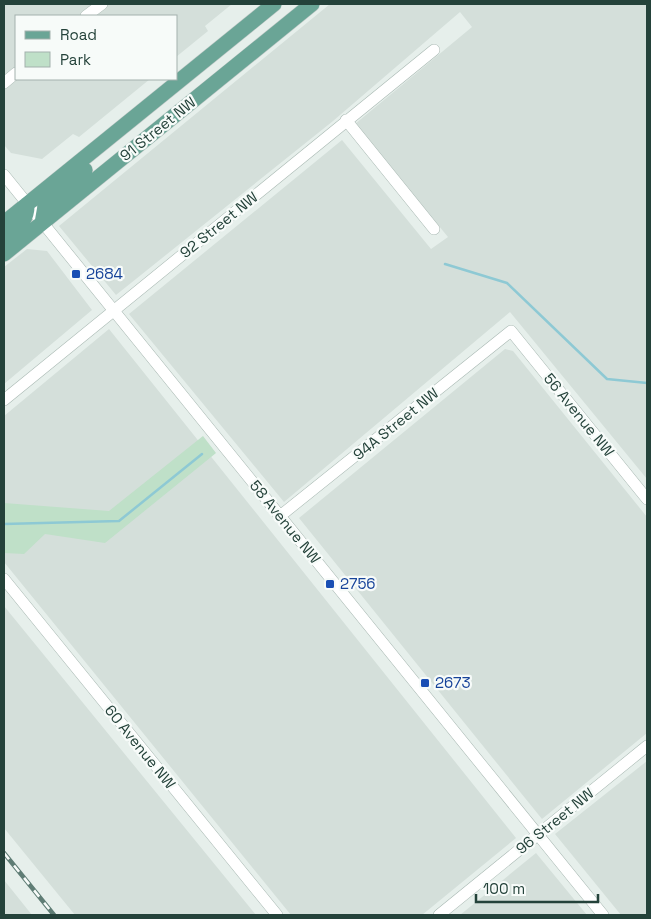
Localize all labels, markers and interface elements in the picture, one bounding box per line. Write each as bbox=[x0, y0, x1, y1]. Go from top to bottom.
legend bbox=[15, 15, 178, 80]
text: Road bbox=[60, 25, 97, 44]
text: Park bbox=[60, 50, 91, 69]
street label: 91 Street NW bbox=[116, 92, 199, 165]
street label: 92 Street NW bbox=[176, 187, 262, 262]
place label: 2684 bbox=[86, 264, 123, 283]
marker: 2684 bbox=[70, 268, 82, 280]
street label: 56 Avenue NW bbox=[540, 369, 619, 460]
street label: 94A Street NW bbox=[349, 383, 442, 464]
street label: 58 Avenue NW bbox=[246, 476, 325, 567]
place label: 2756 bbox=[340, 574, 376, 593]
marker: 2756 bbox=[324, 578, 336, 590]
place label: 2673 bbox=[435, 673, 471, 692]
marker: 2673 bbox=[419, 677, 431, 689]
street label: 60 Avenue NW bbox=[101, 701, 180, 792]
street label: 96 Street NW bbox=[512, 783, 598, 858]
scale bar bbox=[476, 872, 598, 904]
text: 100 m bbox=[483, 879, 525, 898]

